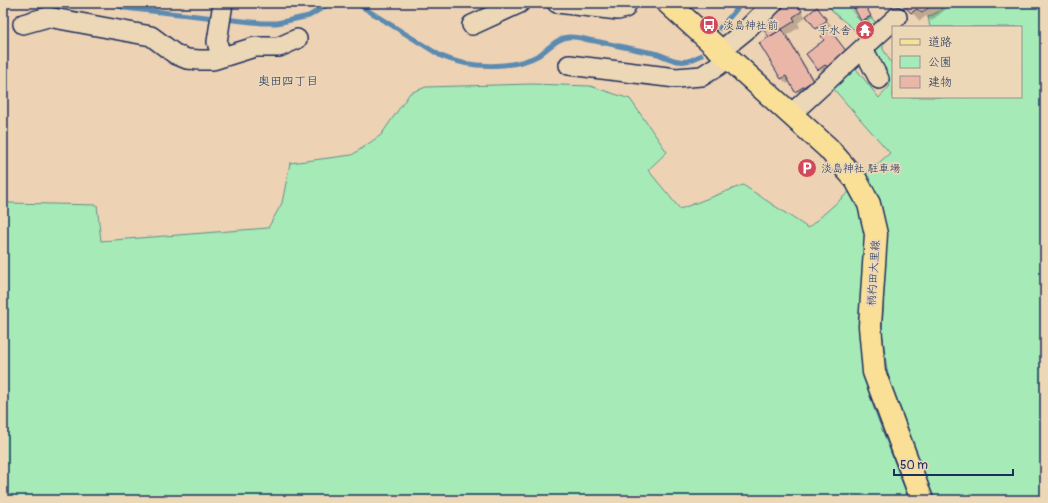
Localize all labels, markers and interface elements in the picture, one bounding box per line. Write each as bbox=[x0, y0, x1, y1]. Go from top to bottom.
bus stop icon: 淡島神社前 bbox=[698, 14, 720, 36]
place label: 淡島神社前 bbox=[723, 19, 778, 32]
temple icon: 手水舎 bbox=[854, 19, 876, 41]
place label: 手水舎 bbox=[818, 24, 851, 37]
legend bbox=[892, 26, 1022, 98]
text: 道路 bbox=[928, 35, 952, 50]
text: 公園 bbox=[928, 55, 952, 70]
district label: 奥田四丁目 bbox=[258, 74, 318, 89]
text: 建物 bbox=[928, 75, 952, 90]
parking icon: 淡島神社 駐車場 bbox=[796, 157, 818, 179]
place label: 淡島神社 駐車場 bbox=[821, 162, 900, 175]
street label: 柄杓田大里線 bbox=[865, 240, 882, 306]
scale bar bbox=[894, 451, 1013, 477]
text: 50 m bbox=[900, 458, 928, 473]

